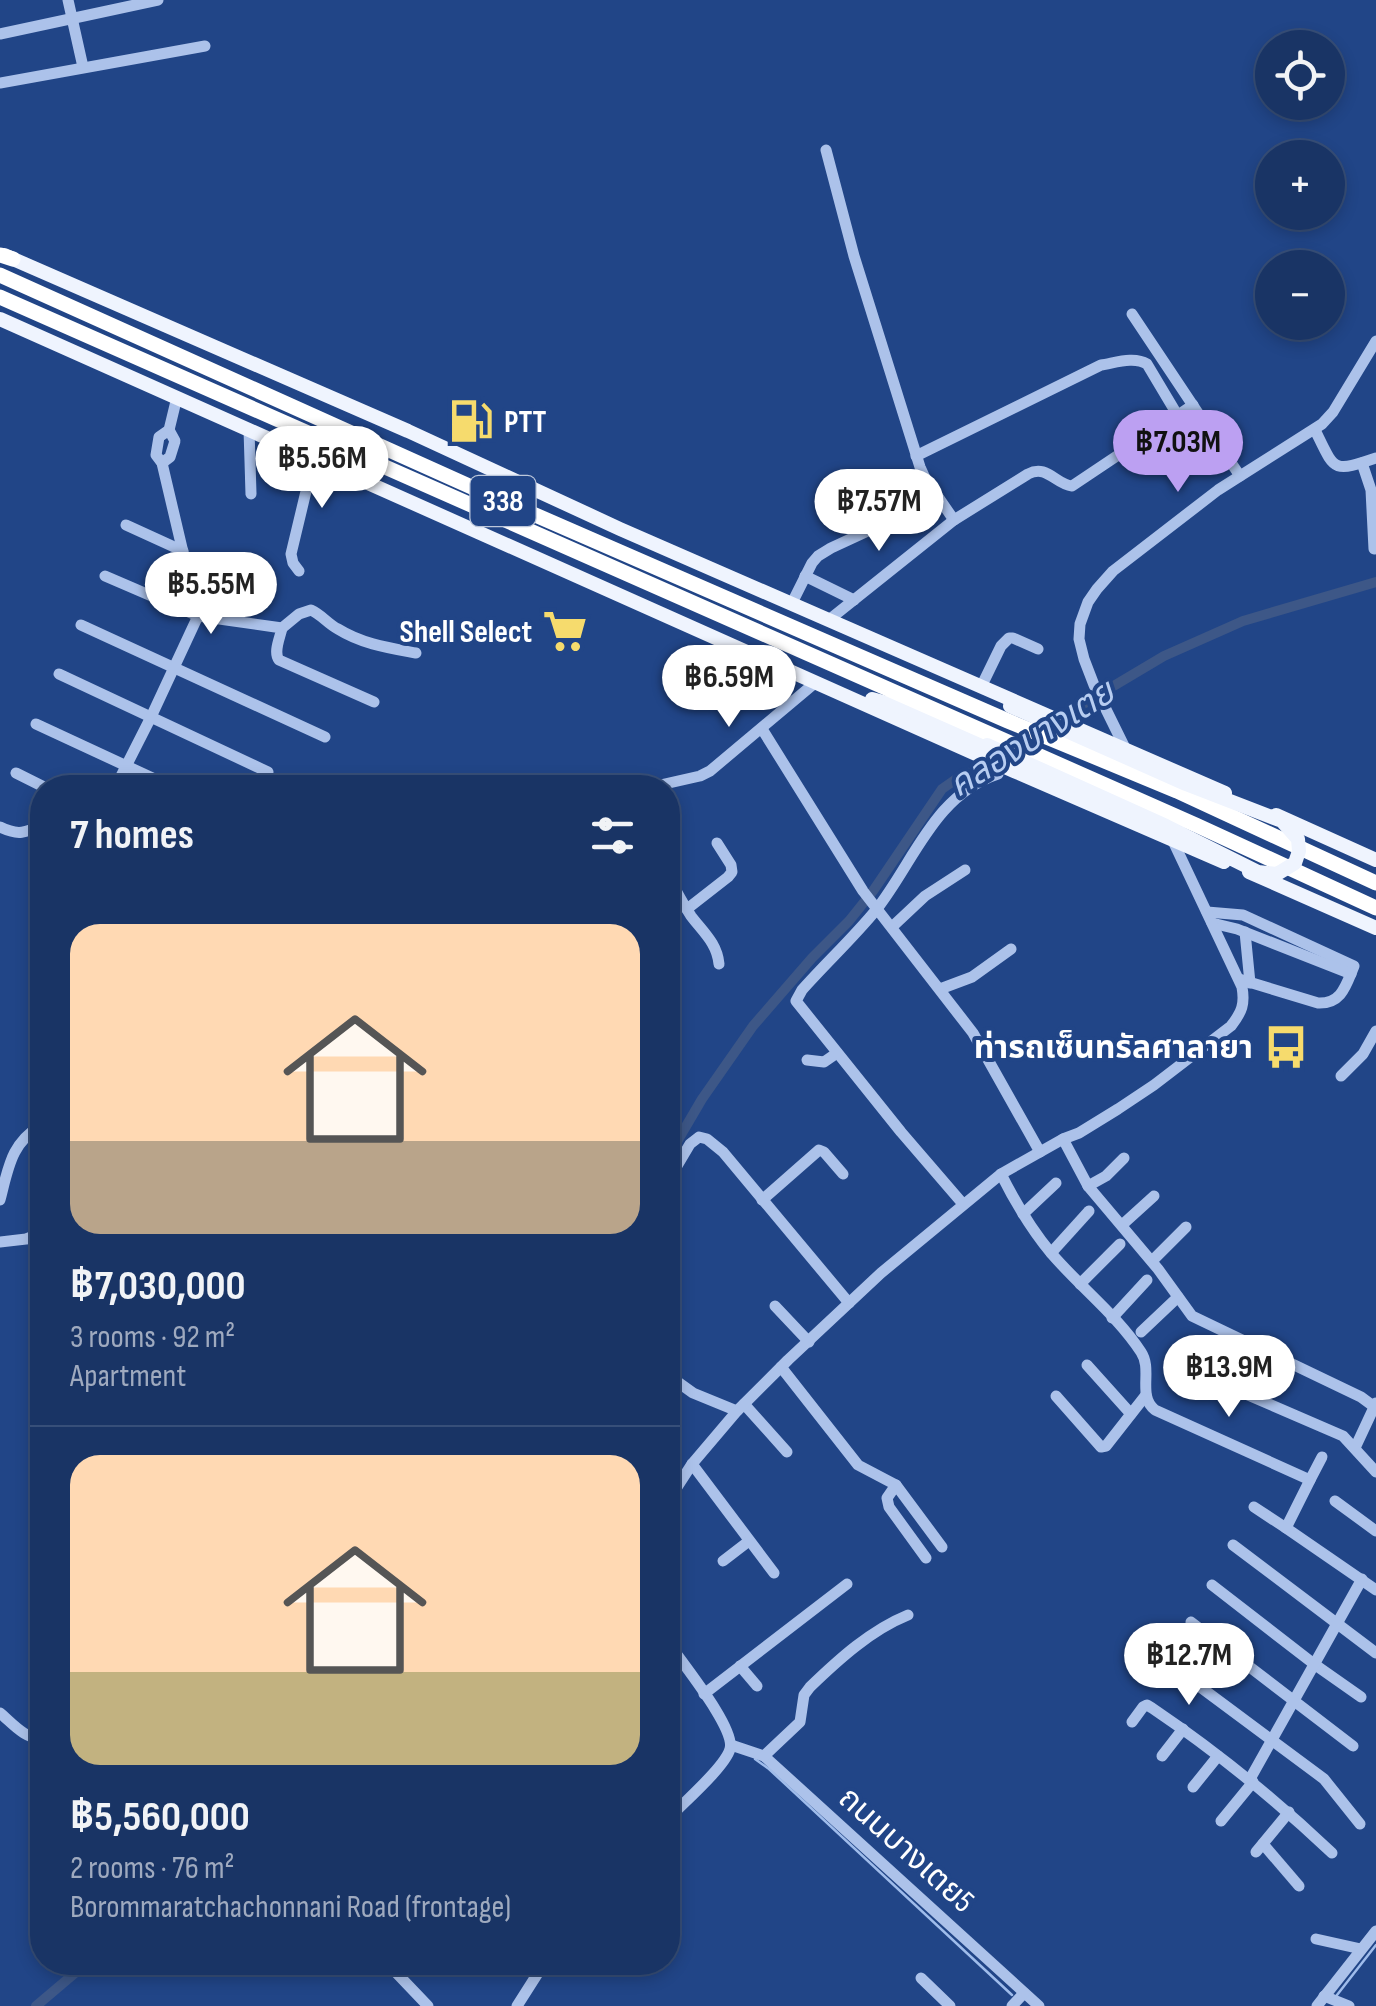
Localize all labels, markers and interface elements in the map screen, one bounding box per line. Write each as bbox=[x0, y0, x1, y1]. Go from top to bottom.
map controls bbox=[1255, 30, 1345, 340]
button: locate bbox=[1255, 30, 1345, 120]
button: + bbox=[1255, 140, 1345, 230]
button: − bbox=[1255, 250, 1345, 340]
fuel station icon: PTT bbox=[447, 397, 495, 445]
place label: PTT bbox=[504, 403, 547, 442]
pin: ฿7.03M bbox=[1097, 410, 1259, 495]
text: ฿7.03M bbox=[1135, 423, 1221, 462]
pin: ฿5.56M bbox=[241, 426, 403, 511]
text: ฿5.56M bbox=[277, 439, 367, 478]
pin: ฿7.57M bbox=[798, 469, 960, 554]
road number: 338 bbox=[470, 476, 536, 526]
text: ฿7.57M bbox=[837, 482, 922, 521]
pin: ฿5.55M bbox=[130, 552, 292, 637]
text: ฿5.55M bbox=[167, 565, 255, 604]
supermarket icon: Shell Select bbox=[541, 607, 589, 655]
place label: Shell Select bbox=[399, 613, 532, 652]
pin: ฿6.59M bbox=[648, 645, 810, 730]
text: ฿6.59M bbox=[684, 658, 774, 697]
water label: คลองบางเตย bbox=[941, 670, 1125, 807]
icon: filters bbox=[585, 808, 640, 863]
text: 7 homes bbox=[70, 810, 194, 861]
icon: home bbox=[265, 989, 445, 1169]
bus stop icon: ท่ารถเซ็นทรัลศาลายา bbox=[1262, 1023, 1310, 1071]
place label: ท่ารถเซ็นทรัลศาลายา bbox=[974, 1029, 1253, 1068]
text: ฿7,030,000 bbox=[70, 1261, 246, 1312]
text: 3 rooms · 92 m² bbox=[70, 1318, 235, 1357]
pin: ฿13.9M bbox=[1148, 1335, 1310, 1420]
text: ฿13.9M bbox=[1185, 1348, 1273, 1387]
text: Apartment bbox=[70, 1357, 186, 1396]
icon: home bbox=[265, 1520, 445, 1700]
pin: ฿12.7M bbox=[1108, 1623, 1270, 1708]
text: ฿12.7M bbox=[1146, 1636, 1232, 1675]
street label: ถนนบางเตย5 bbox=[830, 1779, 982, 1921]
text: ฿5,560,000 bbox=[70, 1792, 250, 1843]
text: 2 rooms · 76 m² bbox=[70, 1849, 234, 1888]
text: Borommaratchachonnani Road (frontage) bbox=[70, 1888, 511, 1927]

